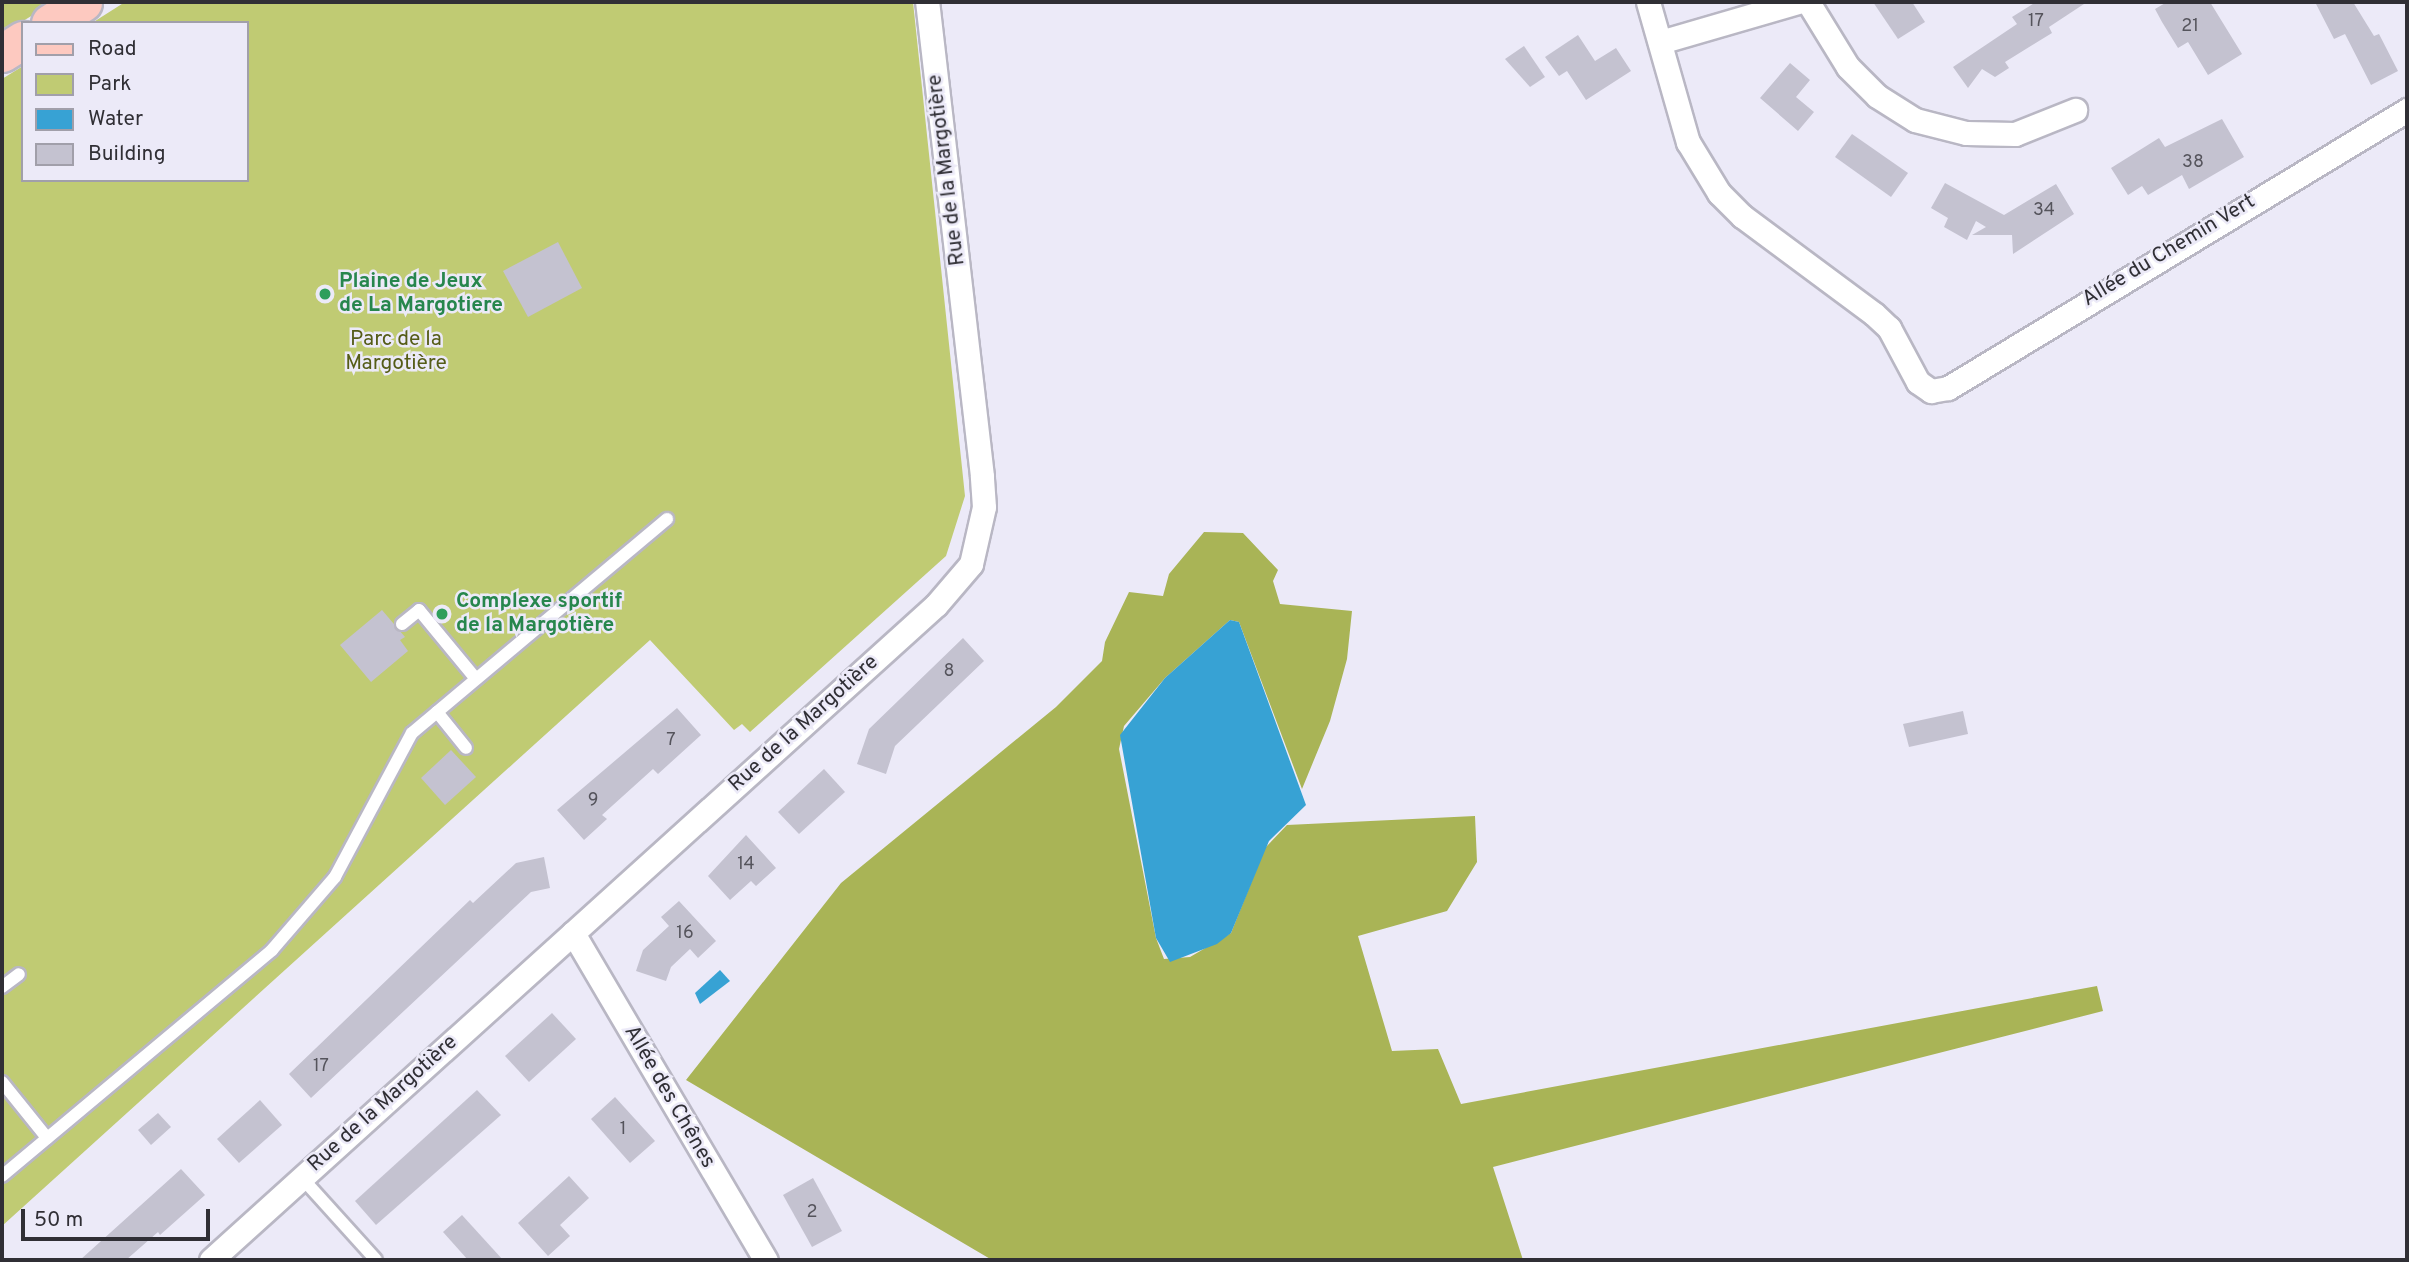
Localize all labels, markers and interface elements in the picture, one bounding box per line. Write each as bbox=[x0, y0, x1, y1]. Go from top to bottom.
house number: 17 bbox=[2028, 11, 2044, 33]
house number: 21 bbox=[2181, 16, 2199, 38]
legend bbox=[21, 21, 248, 182]
text: Road bbox=[88, 36, 137, 63]
text: Park bbox=[88, 71, 131, 98]
street label: Rue de la Margotière bbox=[923, 73, 971, 267]
text: Water bbox=[88, 106, 143, 133]
text: Building bbox=[88, 141, 166, 168]
house number: 38 bbox=[2182, 152, 2204, 174]
street label: Allée du Chemin Vert bbox=[2078, 189, 2260, 313]
house number: 34 bbox=[2033, 200, 2055, 222]
place label: Plaine de Jeux de La Margotiere bbox=[339, 269, 503, 319]
marker: Plaine de Jeux de La Margotiere bbox=[317, 286, 333, 302]
park label: Parc de la Margotière bbox=[345, 327, 447, 377]
place label: Complexe sportif de la Margotière bbox=[456, 589, 622, 639]
marker: Complexe sportif de la Margotière bbox=[434, 606, 450, 622]
street label: Rue de la Margotière bbox=[724, 650, 884, 798]
house number: 8 bbox=[944, 661, 954, 683]
house number: 7 bbox=[666, 730, 676, 752]
house number: 9 bbox=[588, 790, 598, 812]
house number: 14 bbox=[737, 854, 755, 876]
house number: 16 bbox=[676, 923, 694, 945]
street label: Allée des Chênes bbox=[618, 1021, 720, 1173]
street label: Rue de la Margotière bbox=[303, 1030, 463, 1178]
house number: 17 bbox=[313, 1056, 329, 1078]
house number: 1 bbox=[620, 1119, 626, 1141]
scale bar bbox=[24, 1196, 214, 1240]
house number: 2 bbox=[806, 1202, 818, 1224]
text: 50 m bbox=[34, 1207, 83, 1234]

